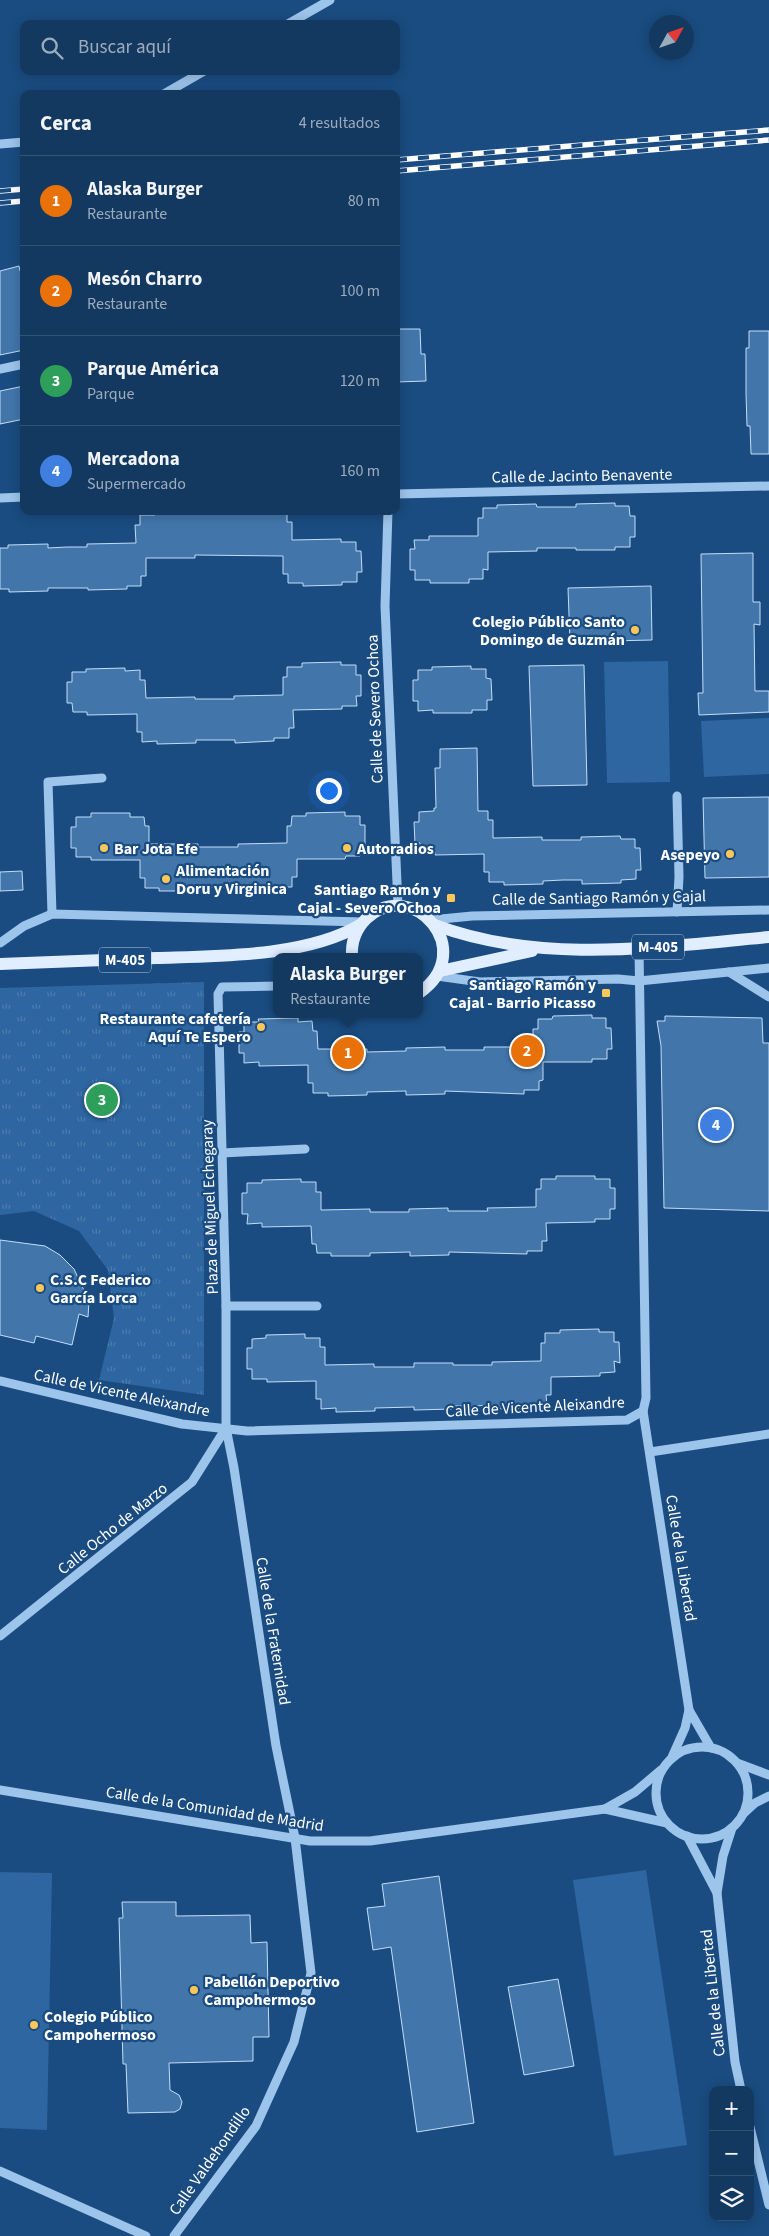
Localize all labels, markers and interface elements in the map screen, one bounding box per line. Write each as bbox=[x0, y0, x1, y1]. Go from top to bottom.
north arrow bbox=[649, 15, 694, 60]
search box bbox=[20, 20, 400, 75]
icon: search bbox=[38, 34, 66, 62]
text: Buscar aquí bbox=[78, 34, 171, 61]
text: Cerca bbox=[40, 108, 92, 138]
text: 4 resultados bbox=[299, 112, 380, 134]
text: Alaska Burger bbox=[87, 176, 203, 203]
text: 1 bbox=[52, 190, 60, 212]
text: 80 m bbox=[348, 190, 380, 212]
text: Restaurante bbox=[87, 203, 167, 225]
text: Mesón Charro bbox=[87, 266, 202, 293]
text: 2 bbox=[52, 280, 60, 302]
text: 100 m bbox=[340, 280, 380, 302]
text: Restaurante bbox=[87, 293, 167, 315]
text: Parque América bbox=[87, 356, 219, 383]
text: 3 bbox=[52, 370, 60, 392]
text: 120 m bbox=[340, 370, 380, 392]
text: Parque bbox=[87, 383, 134, 405]
text: Mercadona bbox=[87, 446, 180, 473]
text: 4 bbox=[52, 460, 60, 482]
text: 160 m bbox=[340, 460, 380, 482]
street label: Calle de Jacinto Benavente bbox=[492, 463, 673, 489]
text: Supermercado bbox=[87, 473, 186, 495]
place label: Colegio Público Santo Domingo de Guzmán bbox=[472, 611, 625, 651]
marker: Colegio Público Santo Domingo de Guzmán bbox=[629, 624, 641, 636]
street label: Calle de Severo Ochoa bbox=[361, 634, 389, 784]
your location bbox=[316, 778, 342, 804]
place label: Bar Jota Efe bbox=[114, 838, 198, 860]
place label: Autoradios bbox=[356, 838, 434, 860]
marker: Bar Jota Efe bbox=[98, 842, 110, 854]
marker: Autoradios bbox=[341, 842, 353, 854]
place label: Asepeyo bbox=[660, 844, 720, 866]
marker: Asepeyo bbox=[724, 848, 736, 860]
place label: Alimentación Doru y Virginica bbox=[175, 860, 287, 900]
marker: Alimentación Doru y Virginica bbox=[160, 873, 172, 885]
place label: Santiago Ramón y Cajal - Severo Ochoa bbox=[297, 879, 442, 919]
street label: Calle de Santiago Ramón y Cajal bbox=[492, 885, 706, 911]
marker: Santiago Ramón y Cajal - Severo Ochoa bbox=[445, 892, 457, 904]
road number: M-405 bbox=[632, 934, 684, 960]
road number: M-405 bbox=[99, 948, 151, 972]
popup bbox=[273, 953, 423, 1018]
text: Alaska Burger bbox=[290, 961, 406, 988]
place label: Santiago Ramón y Cajal - Barrio Picasso bbox=[449, 974, 597, 1014]
marker: Santiago Ramón y Cajal - Barrio Picasso bbox=[600, 987, 612, 999]
text: Restaurante bbox=[290, 988, 370, 1010]
place label: Restaurante cafetería Aquí Te Espero bbox=[100, 1008, 251, 1048]
marker: Restaurante cafetería Aquí Te Espero bbox=[255, 1021, 267, 1033]
pin: 2 bbox=[511, 1032, 543, 1070]
pin: 1 bbox=[332, 1034, 364, 1072]
pin: 3 bbox=[86, 1081, 118, 1119]
pin: 4 bbox=[700, 1106, 732, 1144]
street label: Plaza de Miguel Echegaray bbox=[196, 1119, 224, 1295]
place label: C.S.C Federico García Lorca bbox=[50, 1269, 151, 1309]
marker: C.S.C Federico García Lorca bbox=[34, 1282, 46, 1294]
street label: Calle de Vicente Aleixandre bbox=[32, 1364, 212, 1422]
street label: Calle de Vicente Aleixandre bbox=[445, 1391, 625, 1423]
street label: Calle Ocho de Marzo bbox=[53, 1478, 172, 1580]
street label: Calle de la Libertad bbox=[660, 1493, 702, 1623]
street label: Calle de la Fraternidad bbox=[250, 1556, 296, 1707]
street label: Calle de la Comunidad de Madrid bbox=[104, 1781, 325, 1837]
street label: Calle de la Libertad bbox=[695, 1928, 731, 2058]
place label: Pabellón Deportivo Campohermoso bbox=[204, 1971, 340, 2011]
marker: Pabellón Deportivo Campohermoso bbox=[188, 1984, 200, 1996]
place label: Colegio Público Campohermoso bbox=[44, 2006, 156, 2046]
marker: Colegio Público Campohermoso bbox=[28, 2019, 40, 2031]
map controls bbox=[709, 2086, 754, 2221]
button: + bbox=[709, 2086, 754, 2131]
street label: Calle Valdehondillo bbox=[164, 2101, 256, 2220]
button: − bbox=[709, 2131, 754, 2176]
button: layers bbox=[709, 2176, 754, 2221]

